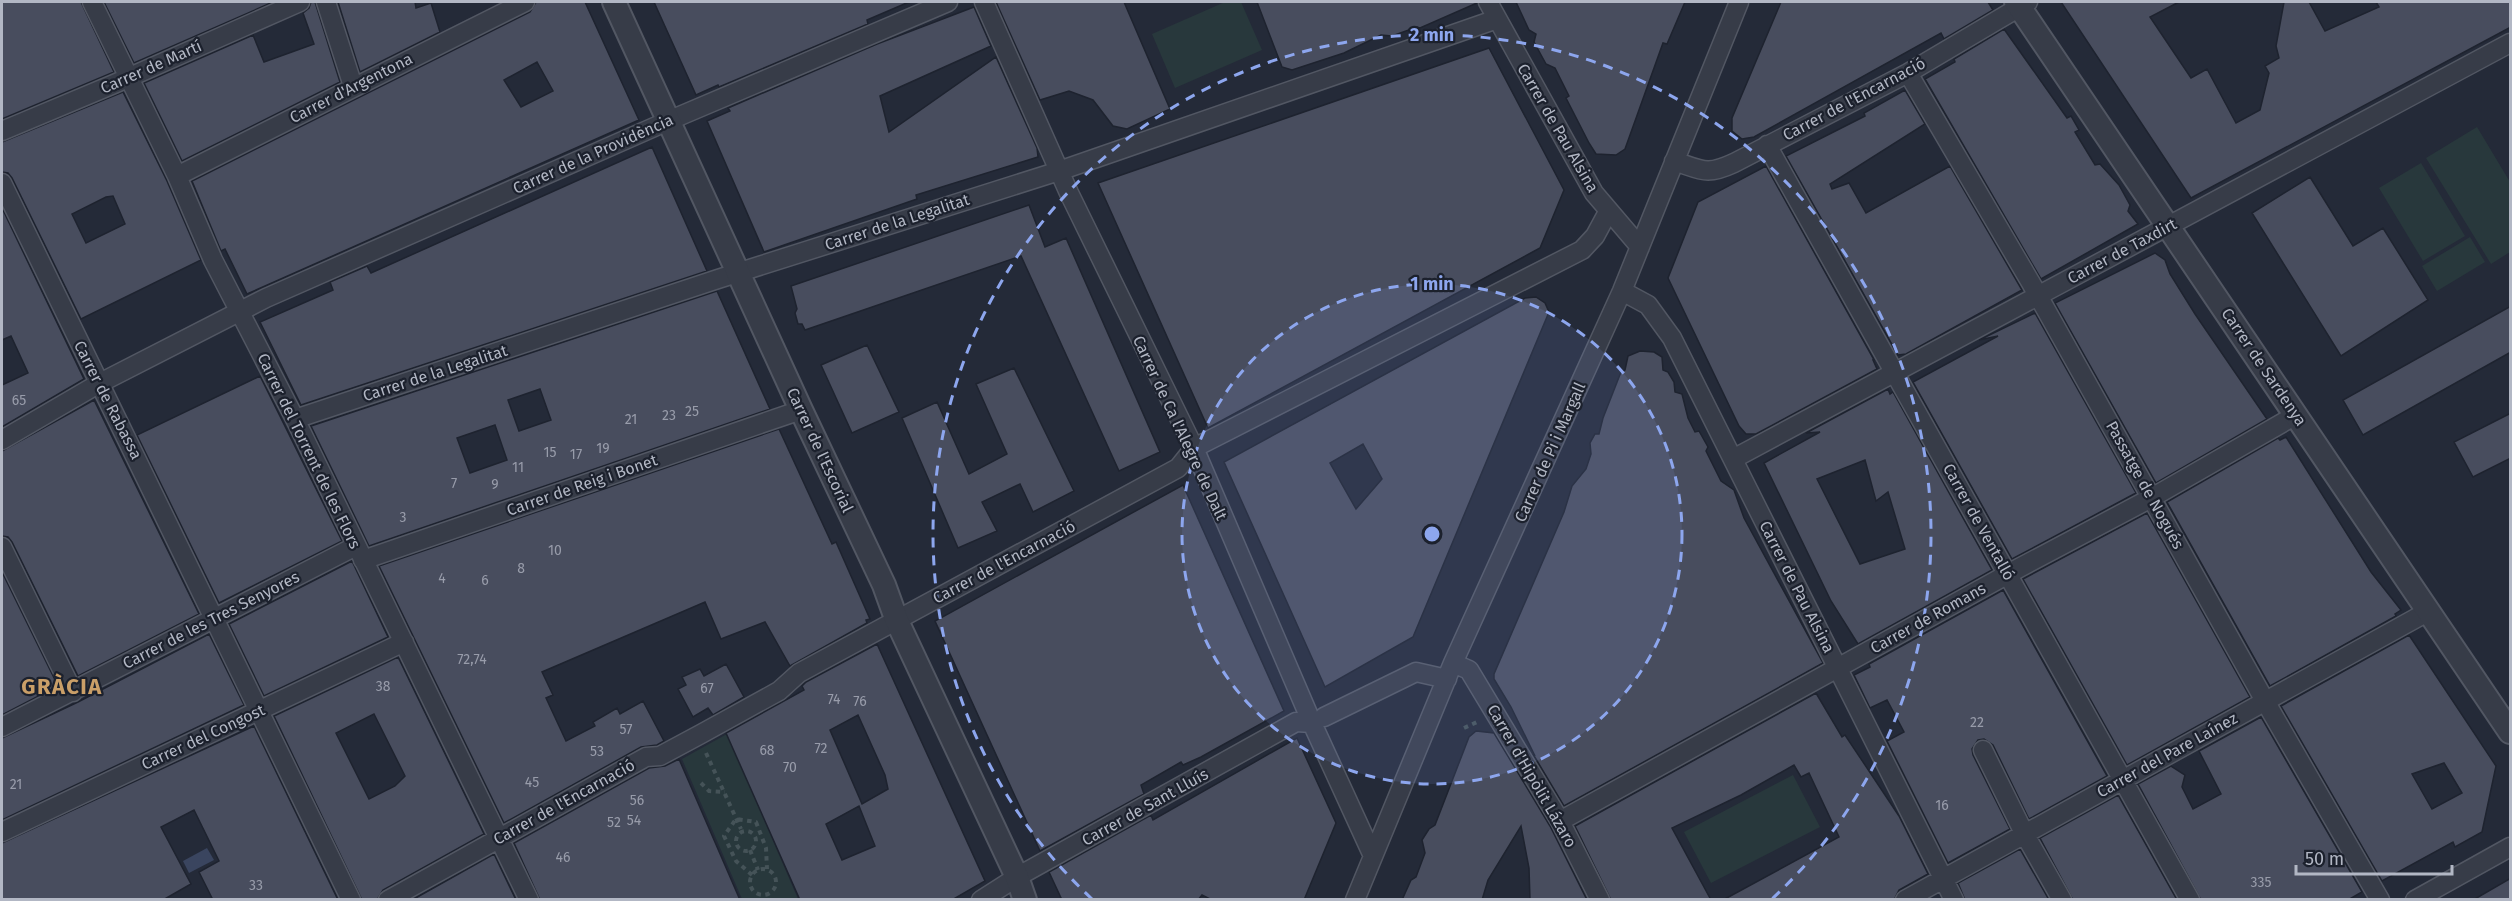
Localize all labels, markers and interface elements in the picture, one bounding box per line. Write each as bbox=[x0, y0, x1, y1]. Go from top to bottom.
text: 2 min bbox=[1410, 24, 1454, 46]
street label: Carrer de Martí bbox=[98, 36, 205, 98]
street label: Carrer d'Argentona bbox=[286, 49, 416, 127]
street label: Carrer de l'Encarnació bbox=[1779, 53, 1929, 145]
street label: Carrer de Pau Alsina bbox=[1513, 60, 1603, 196]
street label: Carrer de la Providència bbox=[510, 110, 676, 198]
street label: Carrer de la Legalitat bbox=[822, 190, 972, 254]
street label: Carrer de Taxdirt bbox=[2064, 214, 2180, 288]
text: 1 min bbox=[1410, 273, 1454, 295]
street label: Carrer de Sardenya bbox=[2218, 304, 2310, 430]
street label: Carrer de Ca l'Alegre de Dalt bbox=[1129, 333, 1231, 523]
street label: Carrer de Rabassa bbox=[70, 338, 146, 462]
street label: Carrer de la Legalitat bbox=[360, 341, 510, 405]
street label: Carrer del Torrent de les Flors bbox=[253, 350, 365, 552]
street label: Carrer de Pi i Margall bbox=[1511, 379, 1589, 525]
street label: Carrer de l'Escorial bbox=[783, 385, 857, 516]
house number: 65 bbox=[12, 392, 26, 409]
house number: 25 bbox=[685, 403, 699, 420]
house number: 23 bbox=[662, 407, 676, 424]
house number: 21 bbox=[625, 411, 637, 428]
street label: Passatge de Nogués bbox=[2102, 418, 2188, 552]
house number: 19 bbox=[596, 440, 610, 457]
house number: 15 bbox=[543, 444, 557, 461]
house number: 17 bbox=[570, 446, 582, 463]
street label: Carrer de Reig i Bonet bbox=[504, 450, 660, 520]
house number: 11 bbox=[512, 459, 524, 476]
street label: Carrer de Ventalló bbox=[1939, 460, 2019, 584]
house number: 7 bbox=[451, 475, 457, 492]
house number: 9 bbox=[491, 476, 499, 493]
house number: 3 bbox=[400, 509, 407, 526]
street label: Carrer de l'Encarnació bbox=[929, 516, 1079, 608]
street label: Carrer de Pau Alsina bbox=[1755, 518, 1839, 656]
centre of rings bbox=[1422, 524, 1442, 544]
house number: 10 bbox=[548, 542, 562, 559]
house number: 8 bbox=[517, 560, 525, 577]
street label: Carrer de les Tres Senyores bbox=[119, 567, 303, 673]
house number: 4 bbox=[438, 570, 446, 587]
house number: 6 bbox=[481, 572, 489, 589]
street label: Carrer de Romans bbox=[1867, 578, 1989, 658]
house number: 72,74 bbox=[457, 651, 487, 668]
district label: GRÀCIA bbox=[21, 673, 103, 700]
house number: 38 bbox=[376, 678, 391, 695]
house number: 67 bbox=[700, 680, 714, 697]
house number: 74 bbox=[827, 691, 841, 708]
house number: 76 bbox=[853, 693, 867, 710]
street label: Carrer del Congost bbox=[138, 700, 268, 774]
street label: Carrer d'Hipòlit Lázaro bbox=[1483, 701, 1581, 851]
street label: Carrer del Pare Laínez bbox=[2094, 709, 2240, 801]
house number: 22 bbox=[1970, 714, 1984, 731]
house number: 57 bbox=[620, 721, 632, 738]
house number: 72 bbox=[815, 740, 828, 757]
house number: 68 bbox=[759, 742, 775, 759]
house number: 53 bbox=[590, 743, 604, 760]
street label: Carrer de l'Encarnació bbox=[490, 755, 638, 849]
house number: 70 bbox=[783, 759, 797, 776]
street label: Carrer de Sant Lluís bbox=[1078, 764, 1212, 850]
house number: 45 bbox=[525, 774, 539, 791]
house number: 21 bbox=[10, 776, 22, 793]
house number: 56 bbox=[630, 792, 644, 809]
house number: 16 bbox=[1935, 797, 1949, 814]
house number: 54 bbox=[627, 812, 642, 829]
house number: 52 bbox=[607, 814, 621, 831]
scale bar bbox=[2296, 838, 2452, 876]
text: 50 m bbox=[2305, 848, 2344, 870]
house number: 46 bbox=[556, 849, 570, 866]
house number: 335 bbox=[2251, 874, 2272, 891]
house number: 33 bbox=[249, 877, 263, 894]

